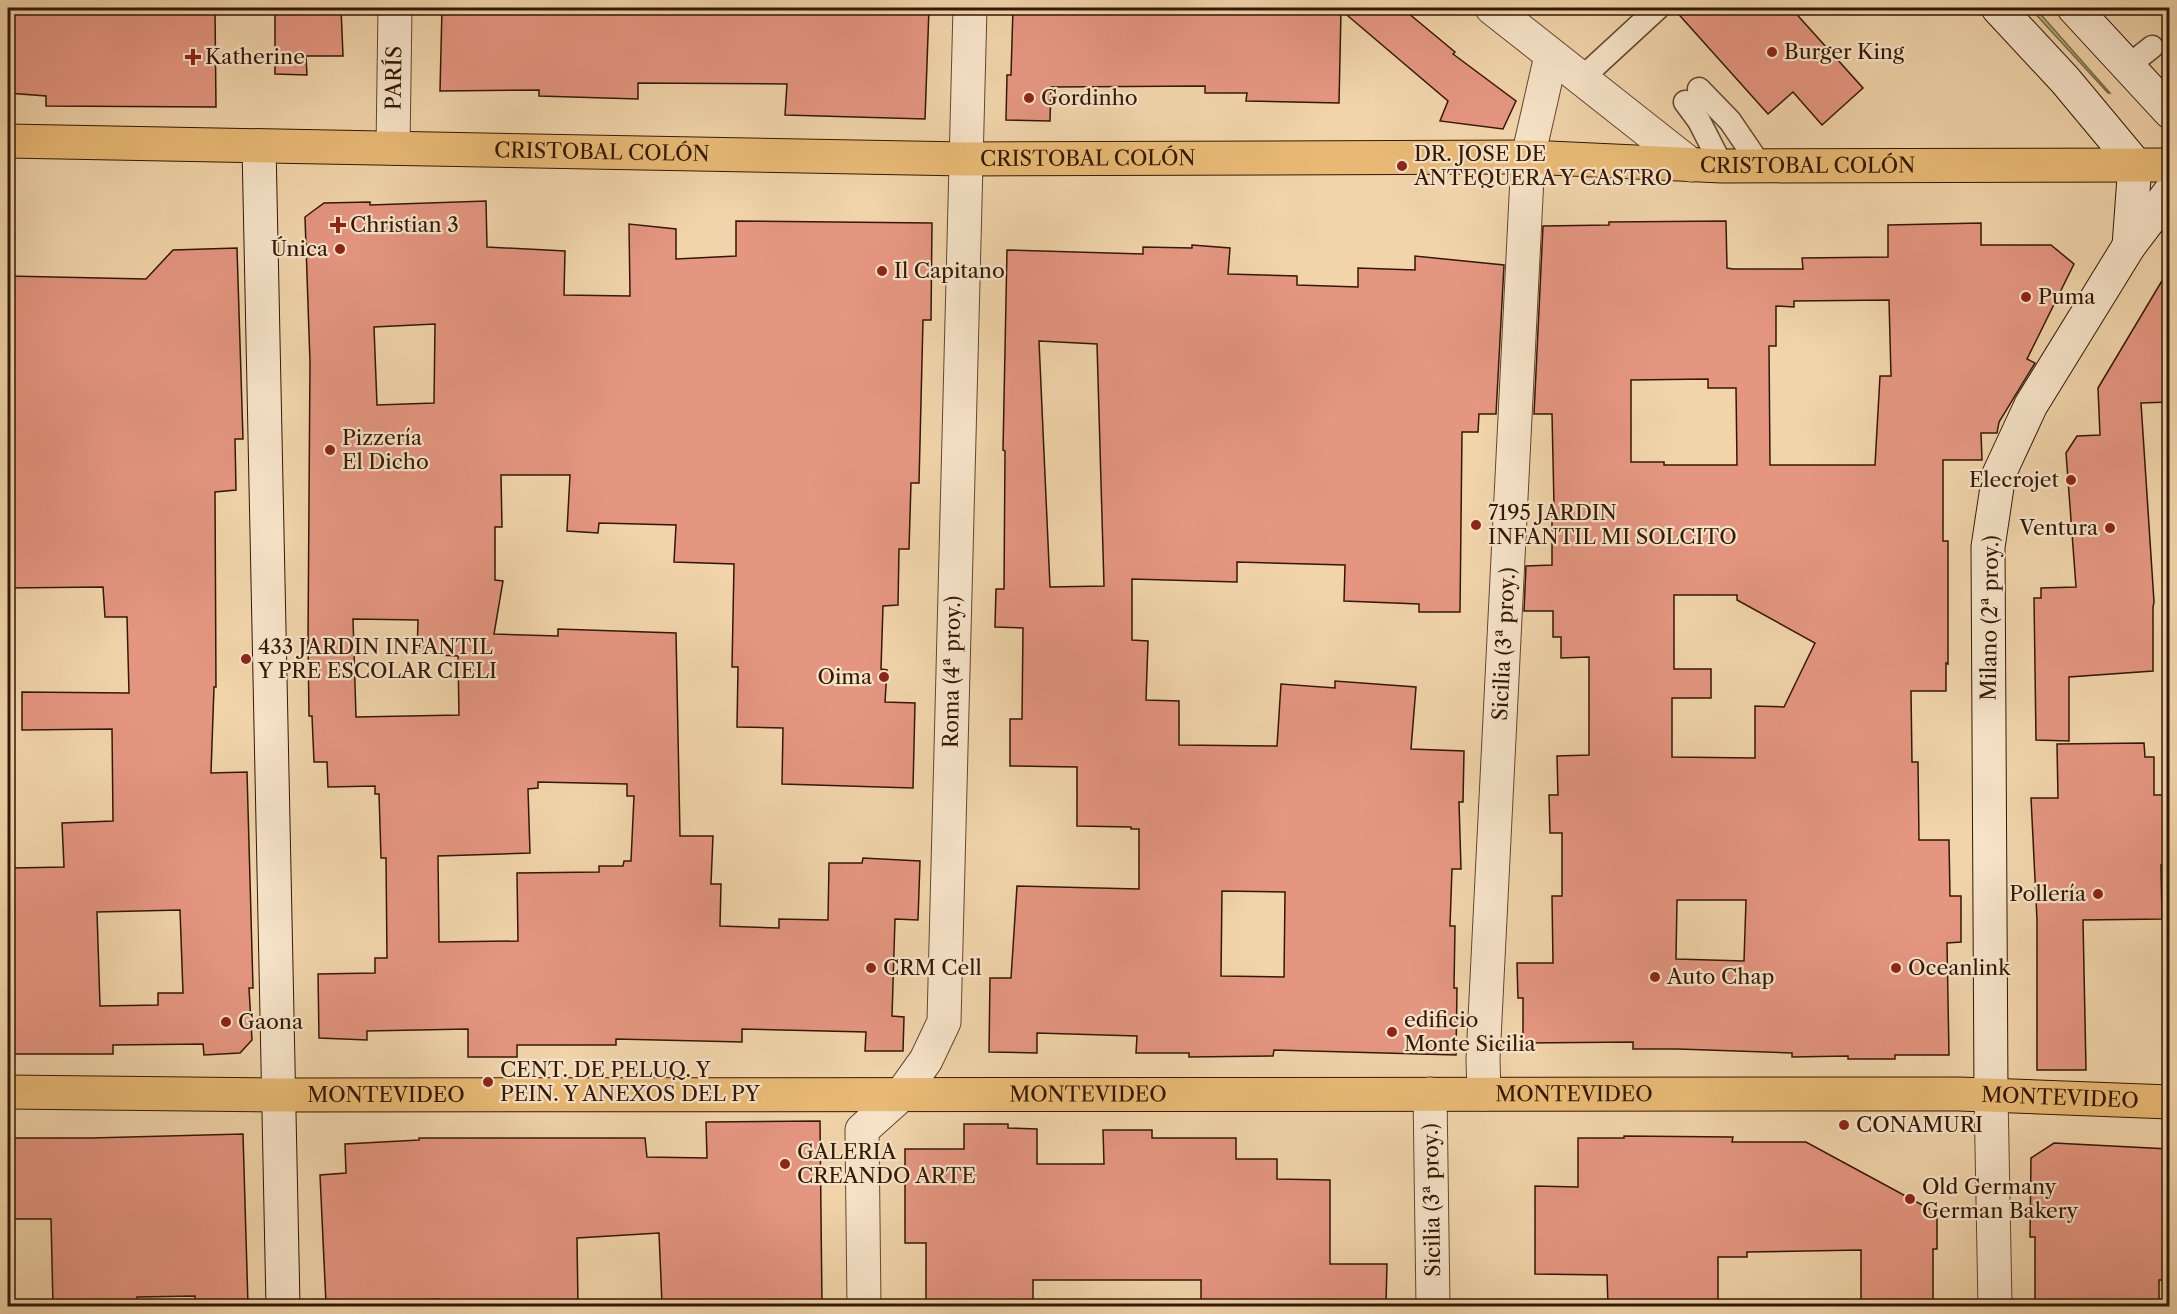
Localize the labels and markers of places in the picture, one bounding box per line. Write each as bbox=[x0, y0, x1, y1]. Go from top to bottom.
place label: Burger King bbox=[1784, 39, 1905, 64]
place label: Katherine bbox=[205, 44, 305, 69]
marker: Burger King bbox=[1765, 45, 1779, 59]
marker: Katherine bbox=[186, 50, 200, 64]
place label: Gordinho bbox=[1041, 85, 1138, 110]
marker: Gordinho bbox=[1022, 91, 1036, 105]
place label: DR. JOSE DE ANTEQUERA Y CASTRO bbox=[1413, 141, 1672, 190]
marker: DR. JOSE DE ANTEQUERA Y CASTRO bbox=[1395, 159, 1409, 173]
place label: Christian 3 bbox=[350, 212, 459, 237]
marker: Christian 3 bbox=[331, 218, 345, 232]
place label: Única bbox=[271, 236, 329, 261]
marker: Única bbox=[333, 242, 347, 256]
place label: Il Capitano bbox=[894, 258, 1005, 283]
marker: Il Capitano bbox=[875, 264, 889, 278]
place label: Puma bbox=[2038, 284, 2096, 309]
marker: Puma bbox=[2019, 290, 2033, 304]
place label: Pizzería El Dicho bbox=[342, 425, 429, 474]
marker: Pizzería El Dicho bbox=[323, 443, 337, 457]
place label: Elecrojet bbox=[1969, 467, 2060, 492]
marker: Elecrojet bbox=[2064, 473, 2078, 487]
place label: 7195 JARDIN INFANTIL MI SOLCITO bbox=[1488, 500, 1737, 549]
place label: Ventura bbox=[2019, 515, 2099, 540]
marker: 7195 JARDIN INFANTIL MI SOLCITO bbox=[1469, 518, 1483, 532]
marker: Ventura bbox=[2103, 521, 2117, 535]
place label: 433 JARDIN INFANTIL Y PRE ESCOLAR CIELI bbox=[257, 634, 497, 683]
marker: 433 JARDIN INFANTIL Y PRE ESCOLAR CIELI bbox=[239, 652, 253, 666]
place label: Oima bbox=[818, 664, 873, 689]
marker: Oima bbox=[877, 670, 891, 684]
place label: Pollería bbox=[2009, 881, 2087, 906]
marker: Pollería bbox=[2091, 887, 2105, 901]
place label: CRM Cell bbox=[883, 955, 982, 980]
place label: Oceanlink bbox=[1908, 955, 2011, 980]
marker: CRM Cell bbox=[864, 961, 878, 975]
marker: Oceanlink bbox=[1889, 961, 1903, 975]
place label: Auto Chap bbox=[1666, 964, 1774, 989]
marker: Auto Chap bbox=[1648, 970, 1662, 984]
place label: edificio Monte Sicilia bbox=[1404, 1007, 1537, 1056]
place label: Gaona bbox=[238, 1009, 304, 1034]
marker: Gaona bbox=[219, 1015, 233, 1029]
marker: edificio Monte Sicilia bbox=[1385, 1025, 1399, 1039]
place label: CENT. DE PELUQ. Y PEIN. Y ANEXOS DEL PY bbox=[500, 1057, 761, 1106]
marker: CENT. DE PELUQ. Y PEIN. Y ANEXOS DEL PY bbox=[481, 1075, 495, 1089]
place label: CONAMURI bbox=[1856, 1112, 1983, 1137]
marker: CONAMURI bbox=[1837, 1118, 1851, 1132]
place label: GALERIA CREANDO ARTE bbox=[797, 1139, 976, 1188]
marker: GALERIA CREANDO ARTE bbox=[778, 1157, 792, 1171]
place label: Old Germany German Bakery bbox=[1922, 1174, 2079, 1223]
marker: Old Germany German Bakery bbox=[1903, 1192, 1917, 1206]

